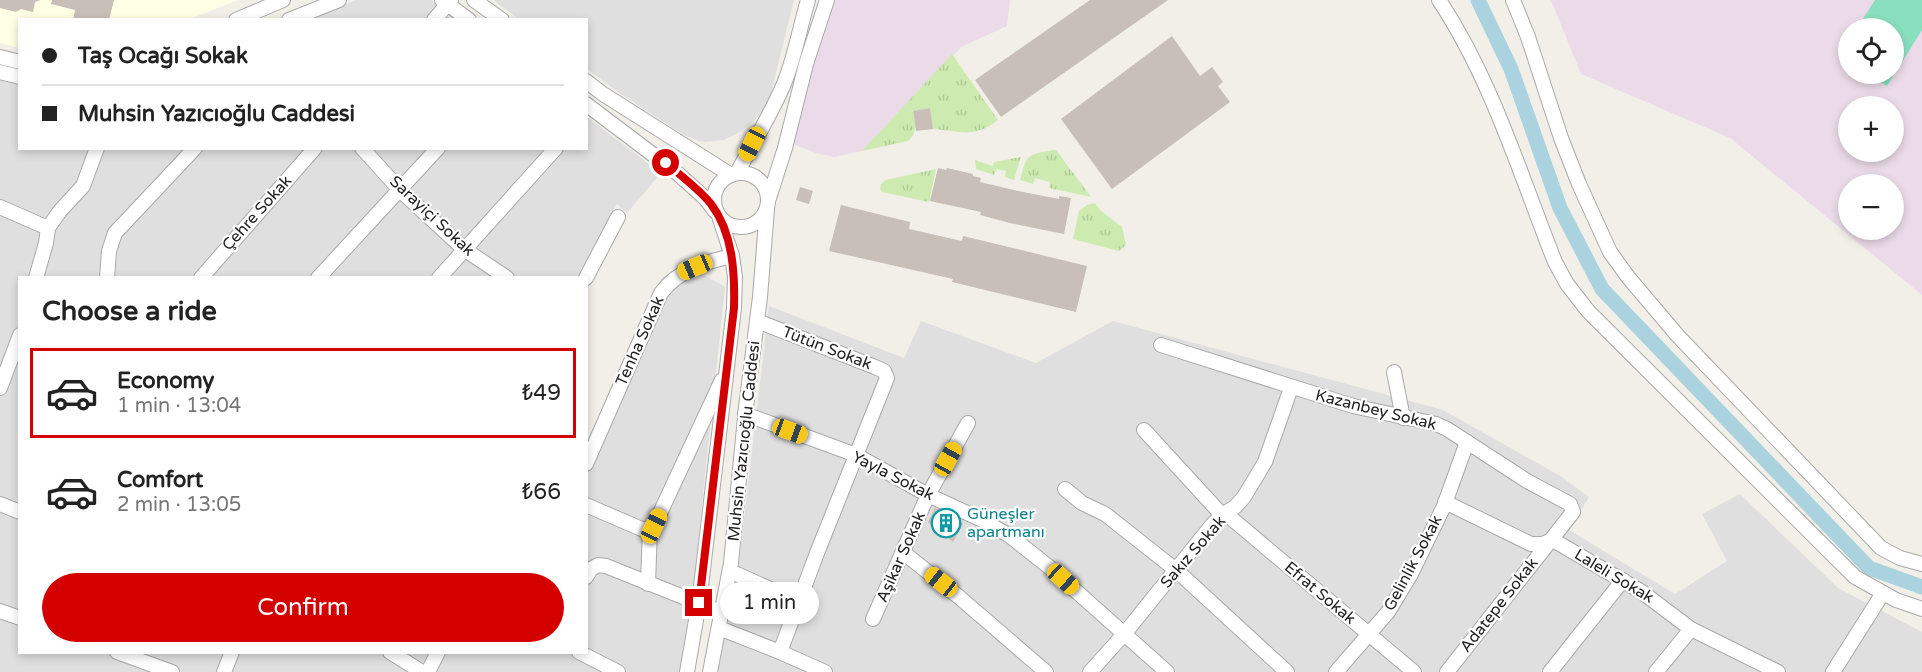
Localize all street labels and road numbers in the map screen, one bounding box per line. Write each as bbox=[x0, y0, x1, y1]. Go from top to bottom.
street label: Çehre Sokak bbox=[218, 171, 296, 255]
street label: Sarayiçi Sokak bbox=[385, 172, 479, 261]
street label: Tenha Sokak bbox=[611, 293, 669, 389]
street label: Tütün Sokak bbox=[779, 322, 875, 374]
street label: Muhsin Yazıcıoğlu Caddesi bbox=[724, 340, 764, 542]
street label: Kazanbey Sokak bbox=[1313, 385, 1439, 435]
street label: Yayla Sokak bbox=[849, 447, 938, 505]
street label: Aşikar Sokak bbox=[872, 508, 930, 606]
street label: Sakız Sokak bbox=[1156, 511, 1230, 592]
street label: Gelinlik Sokak bbox=[1379, 511, 1447, 614]
street label: Laleli Sokak bbox=[1571, 544, 1658, 608]
street label: Adatepe Sokak bbox=[1456, 553, 1542, 656]
street label: Efrat Sokak bbox=[1280, 557, 1360, 629]

